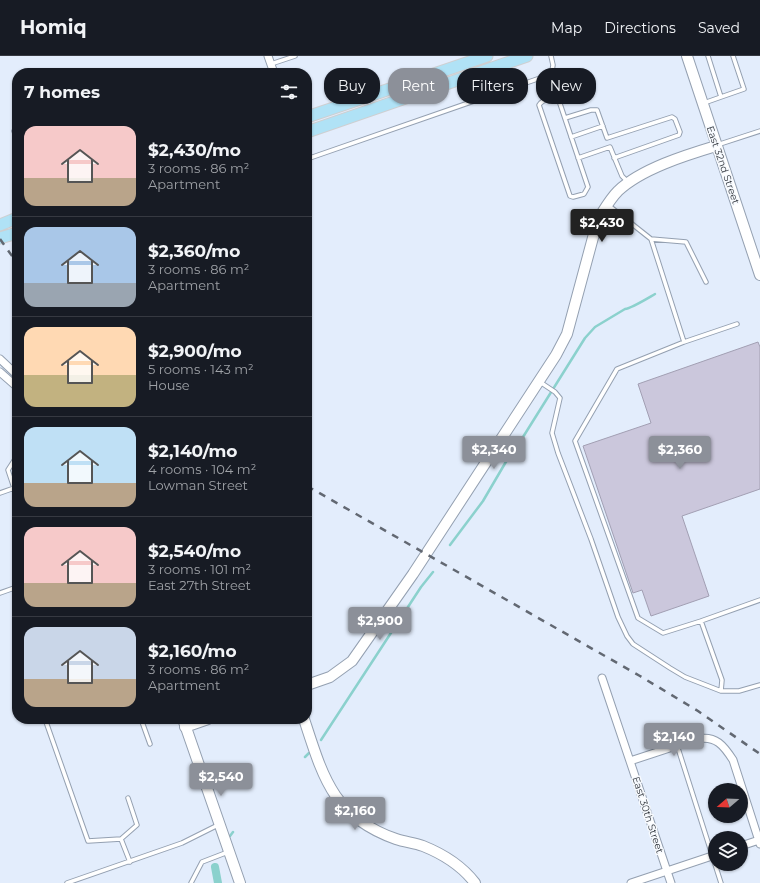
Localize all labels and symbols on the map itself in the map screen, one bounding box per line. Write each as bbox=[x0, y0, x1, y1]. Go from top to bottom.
street label: East 32nd Street bbox=[704, 124, 742, 206]
pin: $2,430 bbox=[569, 209, 635, 243]
pin: $2,340 bbox=[461, 436, 527, 470]
pin: $2,360 bbox=[647, 436, 713, 470]
pin: $2,900 bbox=[347, 607, 413, 641]
pin: $2,140 bbox=[641, 723, 707, 757]
pin: $2,540 bbox=[188, 763, 254, 797]
street label: East 30th Street bbox=[629, 775, 667, 855]
north arrow bbox=[708, 783, 748, 823]
pin: $2,160 bbox=[322, 797, 388, 831]

